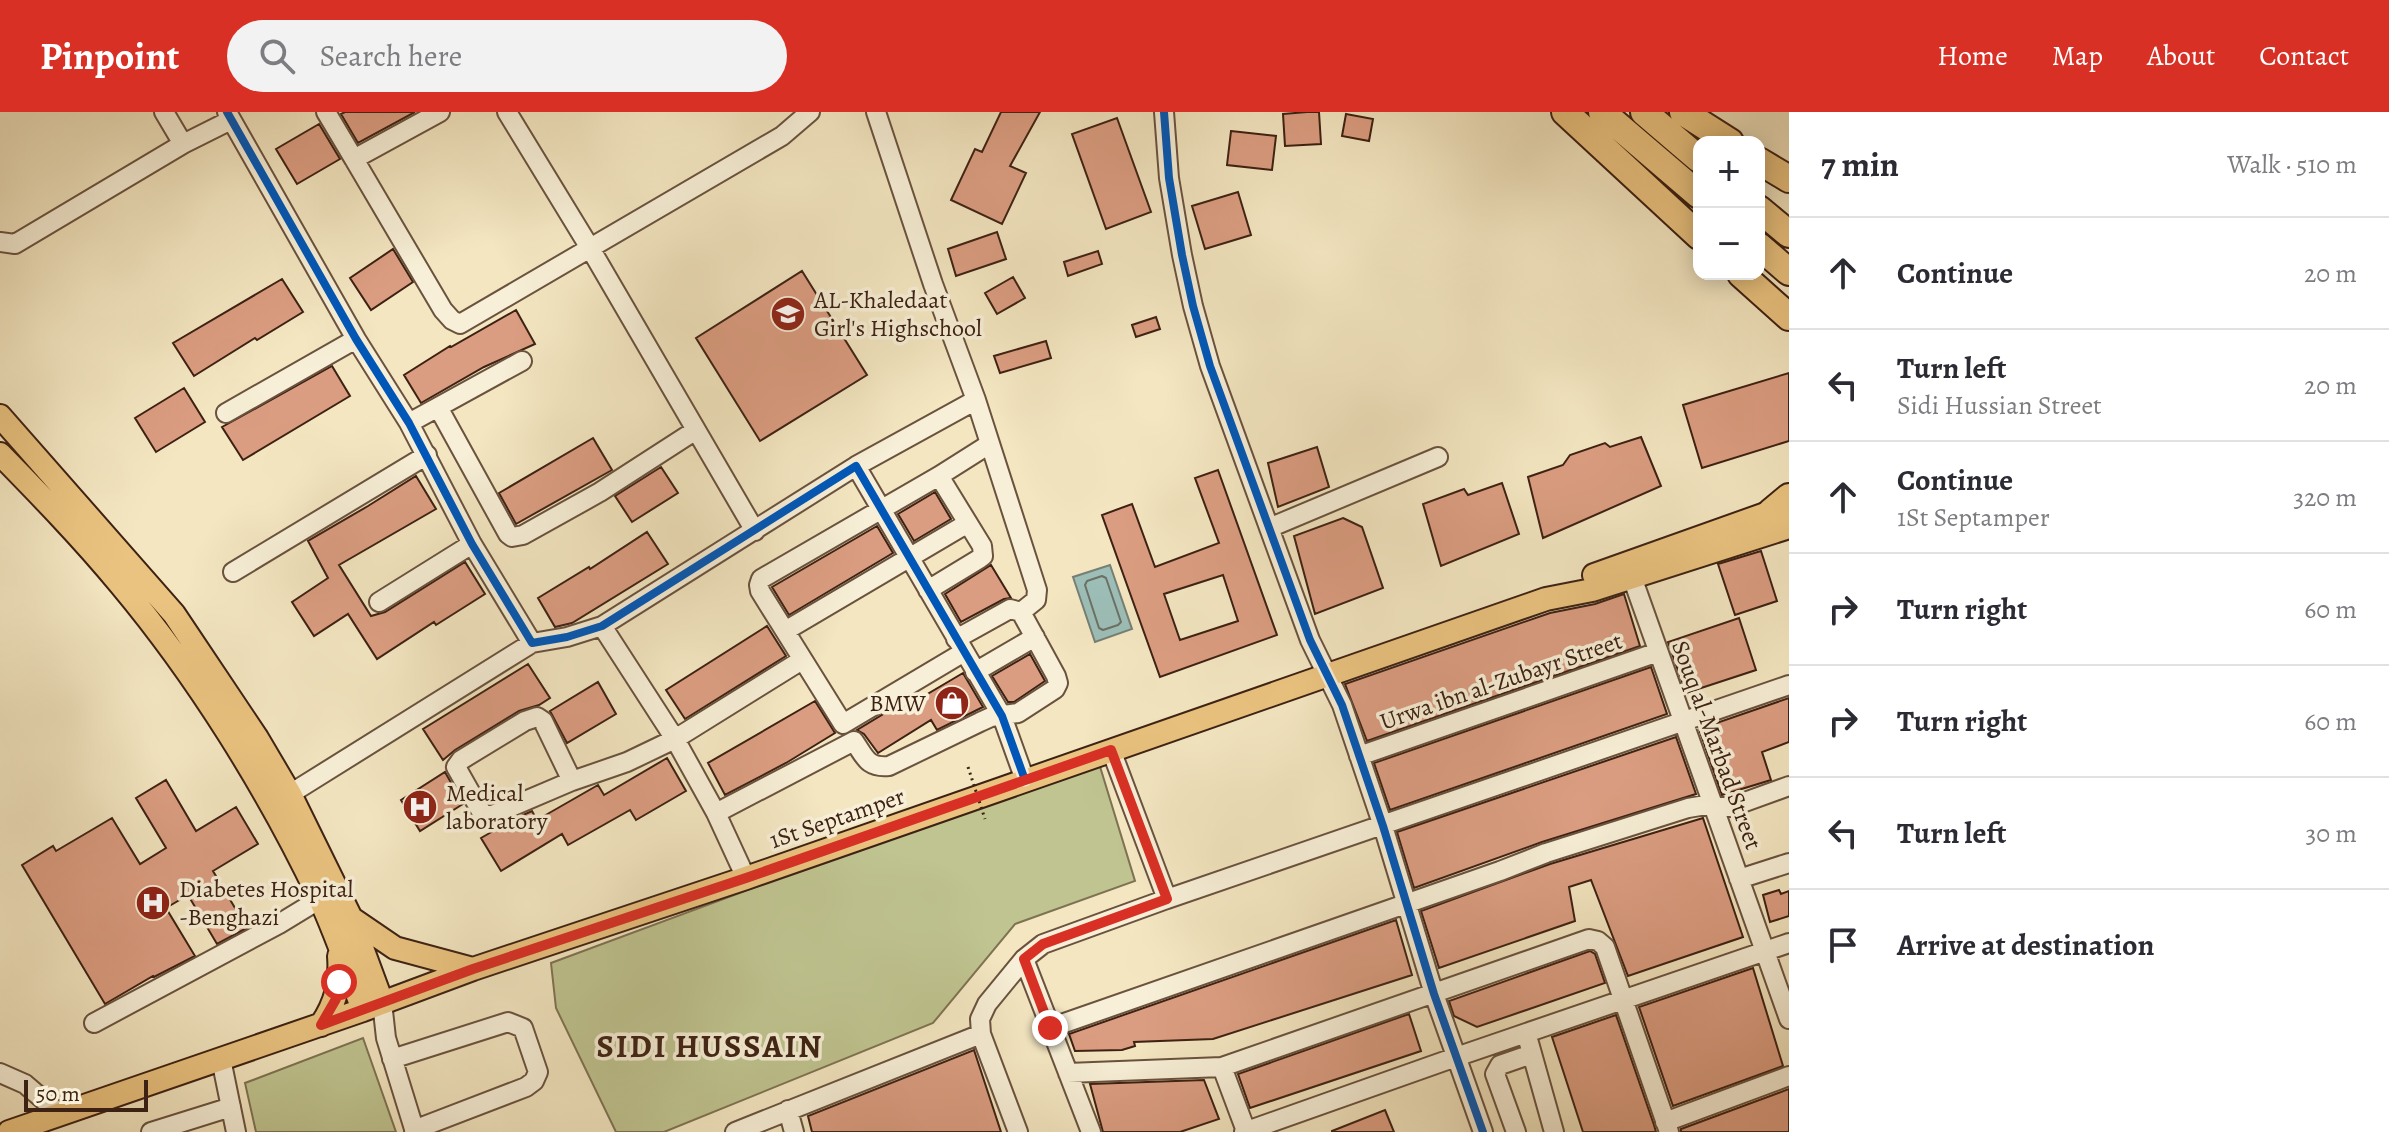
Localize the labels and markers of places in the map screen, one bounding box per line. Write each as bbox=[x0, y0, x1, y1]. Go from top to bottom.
place label: AL-Khaledaat Girl's Highschool bbox=[813, 284, 982, 344]
school or university icon: AL-Khaledaat Girl's Highschool bbox=[769, 295, 807, 333]
shop icon: BMW bbox=[933, 684, 971, 722]
place label: BMW bbox=[869, 687, 927, 719]
place label: Medical laboratory bbox=[446, 777, 548, 837]
hospital icon: Medical laboratory bbox=[401, 788, 439, 826]
place label: Diabetes Hospital -Benghazi bbox=[179, 873, 354, 933]
hospital icon: Diabetes Hospital -Benghazi bbox=[134, 884, 172, 922]

